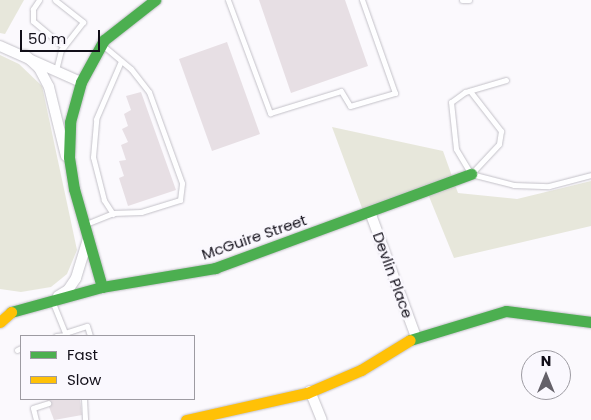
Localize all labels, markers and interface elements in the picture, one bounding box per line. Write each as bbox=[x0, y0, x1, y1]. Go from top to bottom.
scale bar bbox=[22, 20, 102, 52]
text: 50 m bbox=[28, 28, 66, 49]
street label: McGuire Street bbox=[199, 211, 309, 263]
street label: Devlin Place bbox=[369, 230, 417, 320]
legend bbox=[20, 335, 195, 400]
text: Fast bbox=[67, 344, 98, 365]
north arrow bbox=[521, 350, 571, 400]
text: N bbox=[541, 351, 551, 371]
text: Slow bbox=[67, 369, 101, 390]

